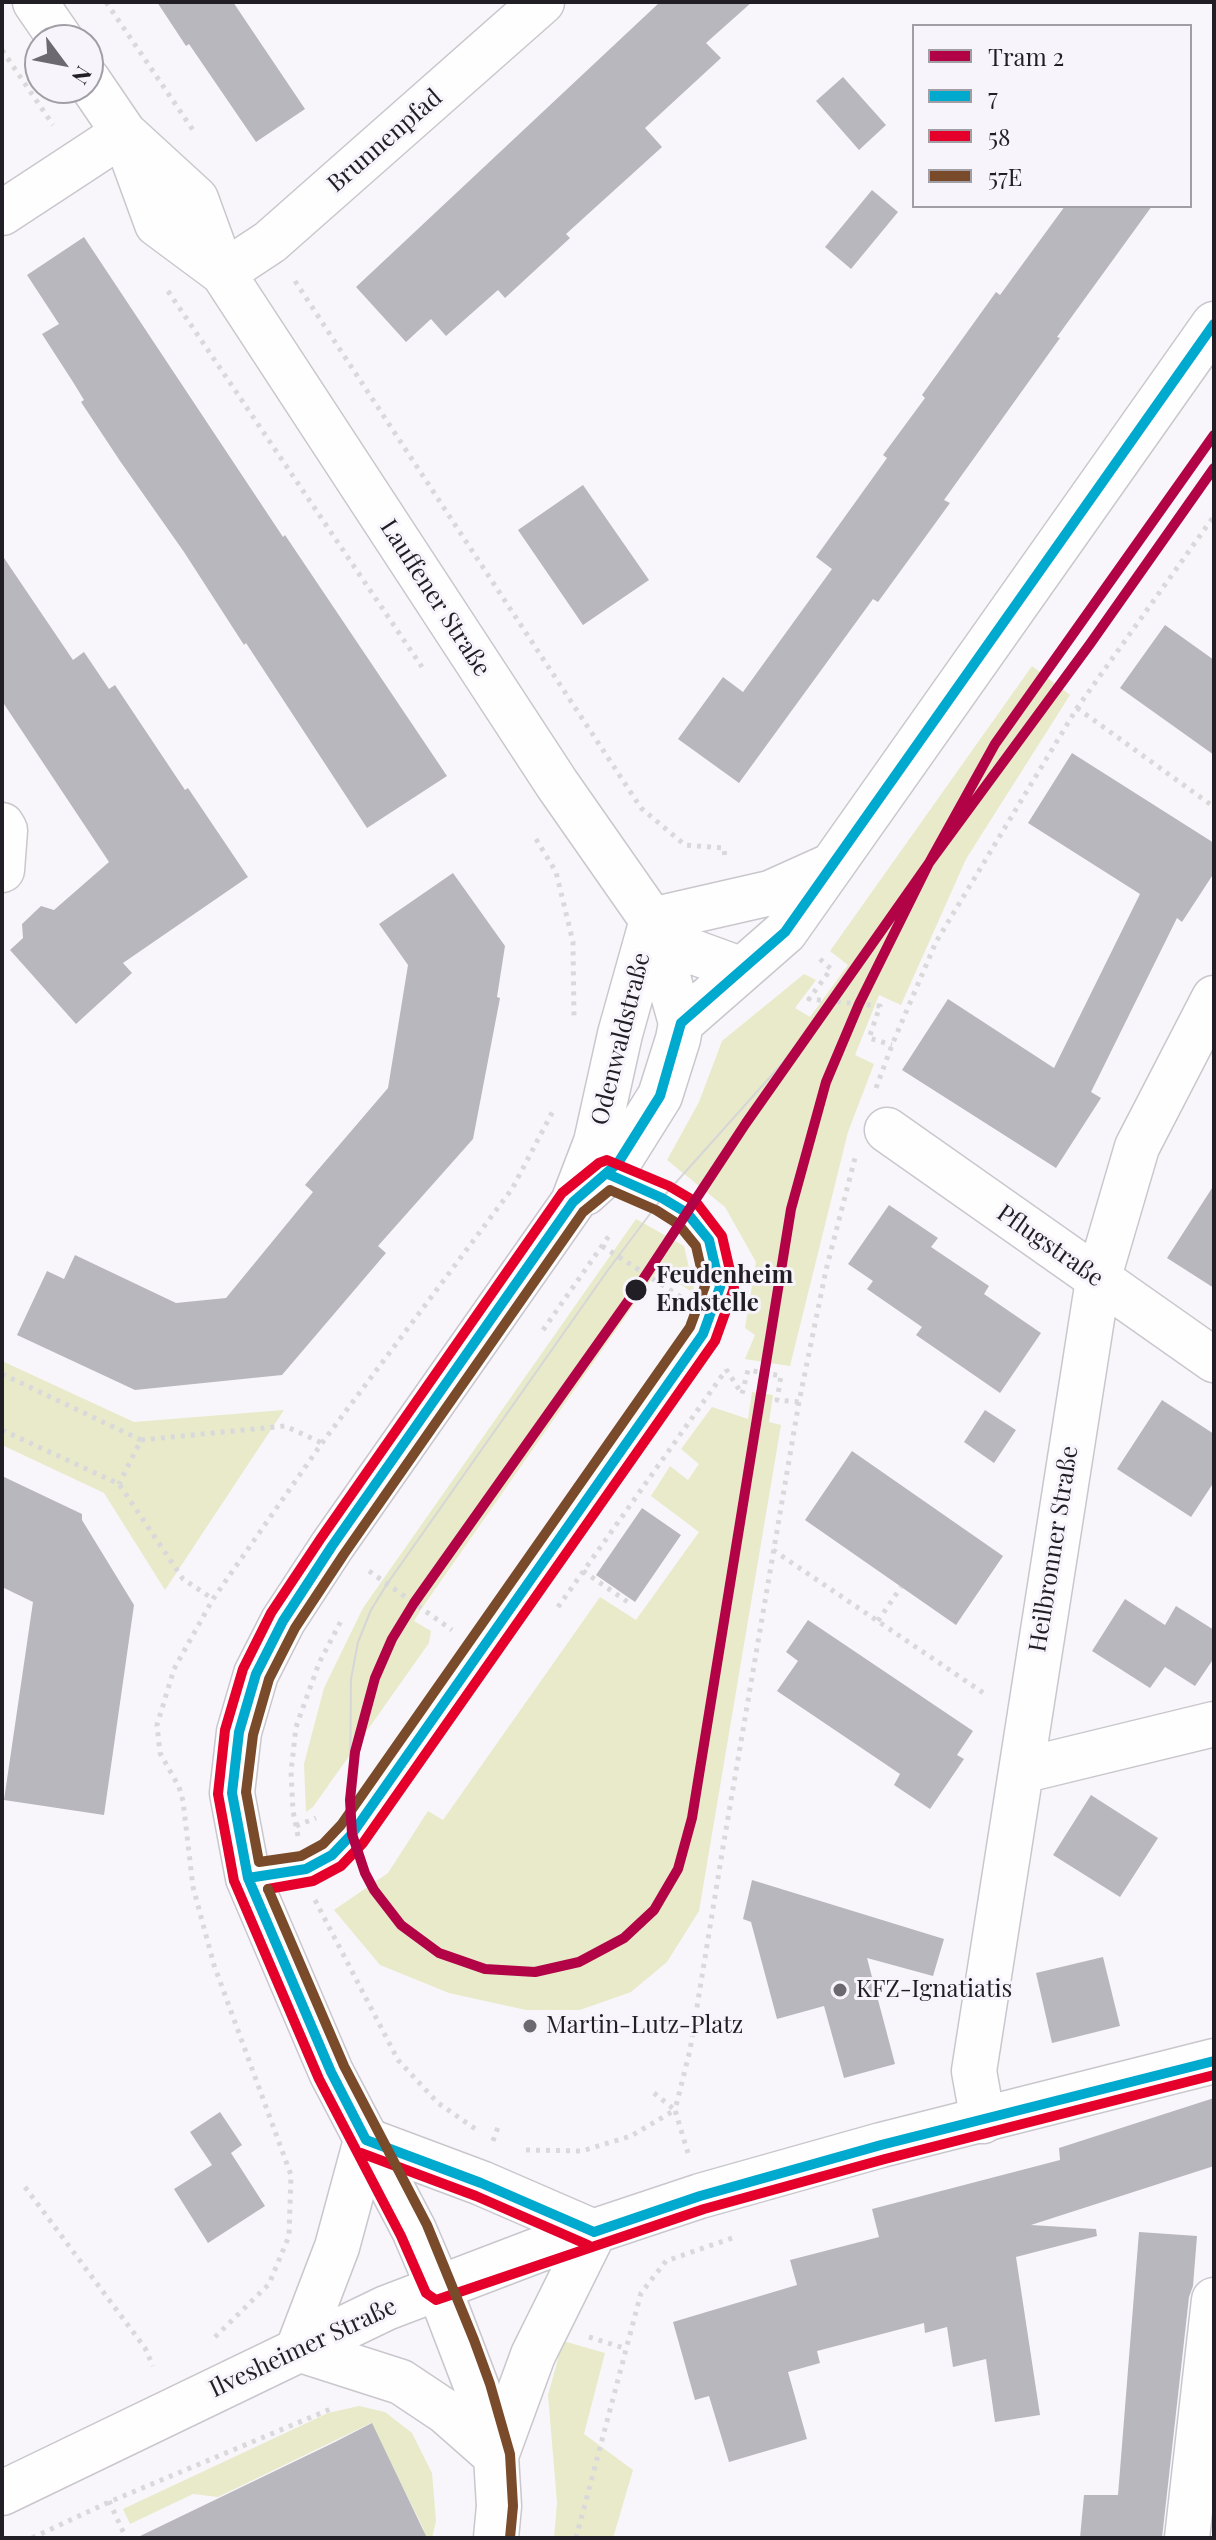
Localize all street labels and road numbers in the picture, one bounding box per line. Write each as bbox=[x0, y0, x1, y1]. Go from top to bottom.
street label: Brunnenpfad bbox=[322, 83, 448, 199]
street label: Lauffener Straße bbox=[374, 514, 496, 682]
street label: Odenwaldstraße bbox=[586, 950, 656, 1128]
street label: Pflugstraße bbox=[991, 1199, 1109, 1293]
street label: Heilbronner Straße bbox=[1023, 1444, 1085, 1654]
street label: Ilvesheimer Straße bbox=[205, 2292, 401, 2404]

